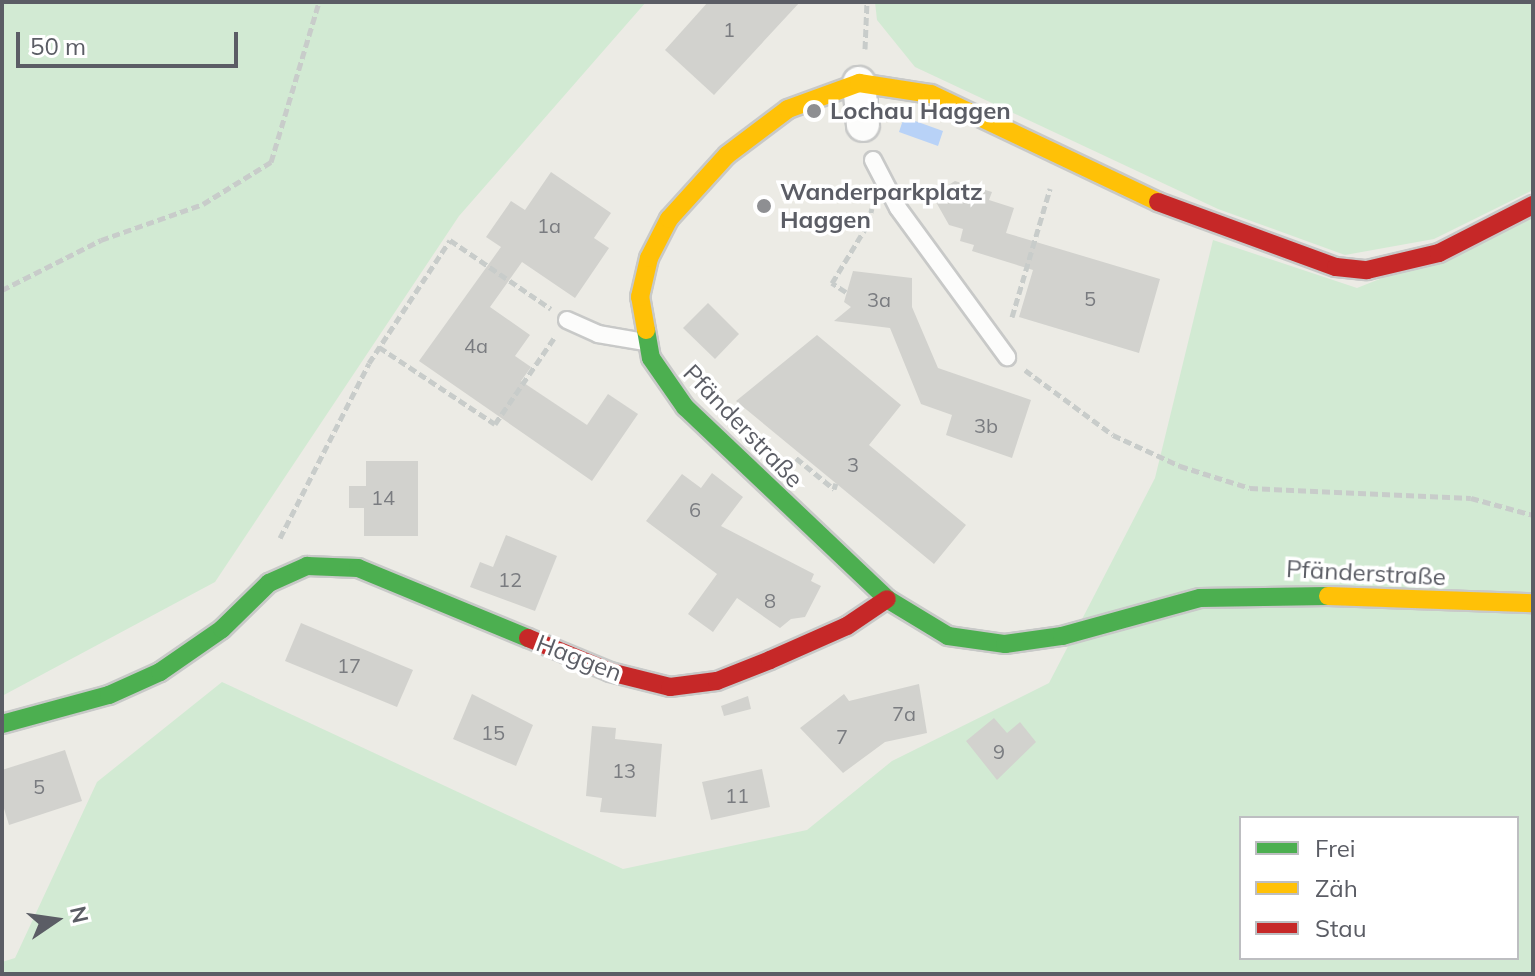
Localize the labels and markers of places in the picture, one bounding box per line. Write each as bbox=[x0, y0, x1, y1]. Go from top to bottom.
place label: Lochau Haggen bbox=[830, 97, 1011, 125]
marker: Lochau Haggen bbox=[805, 102, 823, 120]
place label: Wanderparkplatz Haggen bbox=[780, 178, 983, 234]
marker: Wanderparkplatz Haggen bbox=[755, 197, 773, 215]

